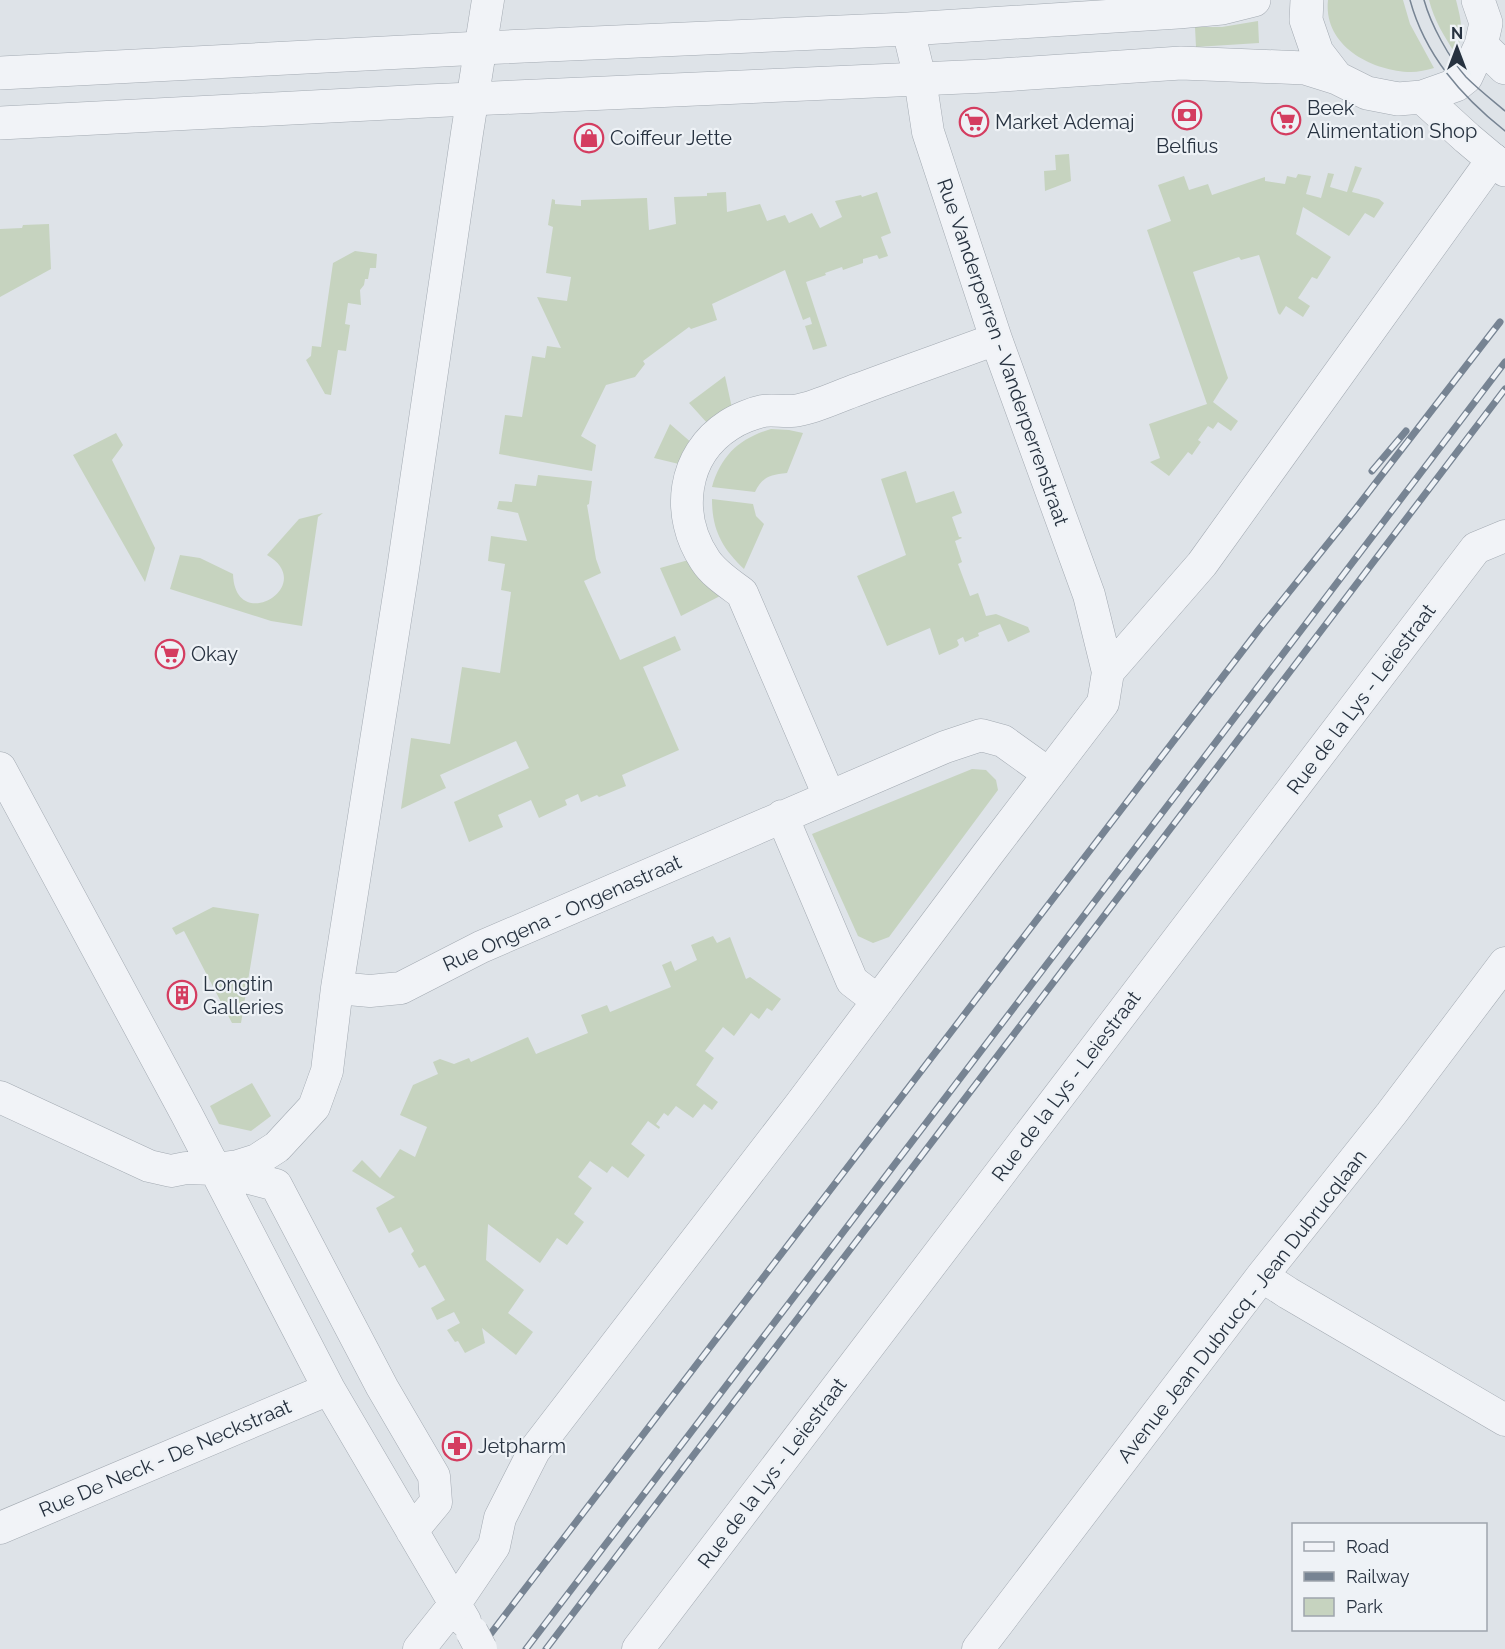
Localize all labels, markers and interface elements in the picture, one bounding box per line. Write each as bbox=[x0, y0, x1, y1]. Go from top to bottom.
north arrow bbox=[1427, 18, 1487, 78]
text: N bbox=[1451, 24, 1463, 43]
place label: Beek Alimentation Shop bbox=[1307, 96, 1477, 143]
bank icon: Belfius bbox=[1171, 99, 1203, 131]
supermarket icon: Beek Alimentation Shop bbox=[1270, 104, 1302, 136]
supermarket icon: Market Ademaj bbox=[958, 106, 990, 138]
place label: Market Ademaj bbox=[995, 110, 1134, 134]
shop icon: Coiffeur Jette bbox=[573, 122, 605, 154]
place label: Coiffeur Jette bbox=[610, 126, 732, 150]
place label: Belfius bbox=[1156, 134, 1218, 158]
street label: Rue Vanderperren - Vanderperrenstraat bbox=[932, 175, 1074, 529]
street label: Rue de la Lys - Leiestraat bbox=[1282, 599, 1441, 799]
supermarket icon: Okay bbox=[154, 638, 186, 670]
place label: Okay bbox=[191, 642, 238, 666]
street label: Rue Ongena - Ongenastraat bbox=[439, 849, 685, 977]
place label: Longtin Galleries bbox=[203, 972, 284, 1019]
building icon: Longtin Galleries bbox=[166, 979, 198, 1011]
street label: Rue de la Lys - Leiestraat bbox=[987, 986, 1146, 1186]
street label: Avenue Jean Dubrucq - Jean Dubrucqlaan bbox=[1112, 1145, 1372, 1467]
street label: Rue de la Lys - Leiestraat bbox=[693, 1373, 852, 1573]
street label: Rue De Neck - De Neckstraat bbox=[35, 1394, 295, 1522]
pharmacy icon: Jetpharm bbox=[441, 1430, 473, 1462]
place label: Jetpharm bbox=[478, 1434, 566, 1458]
legend bbox=[1292, 1523, 1487, 1631]
text: Road bbox=[1346, 1536, 1389, 1557]
text: Railway bbox=[1346, 1566, 1410, 1587]
text: Park bbox=[1346, 1596, 1383, 1617]

